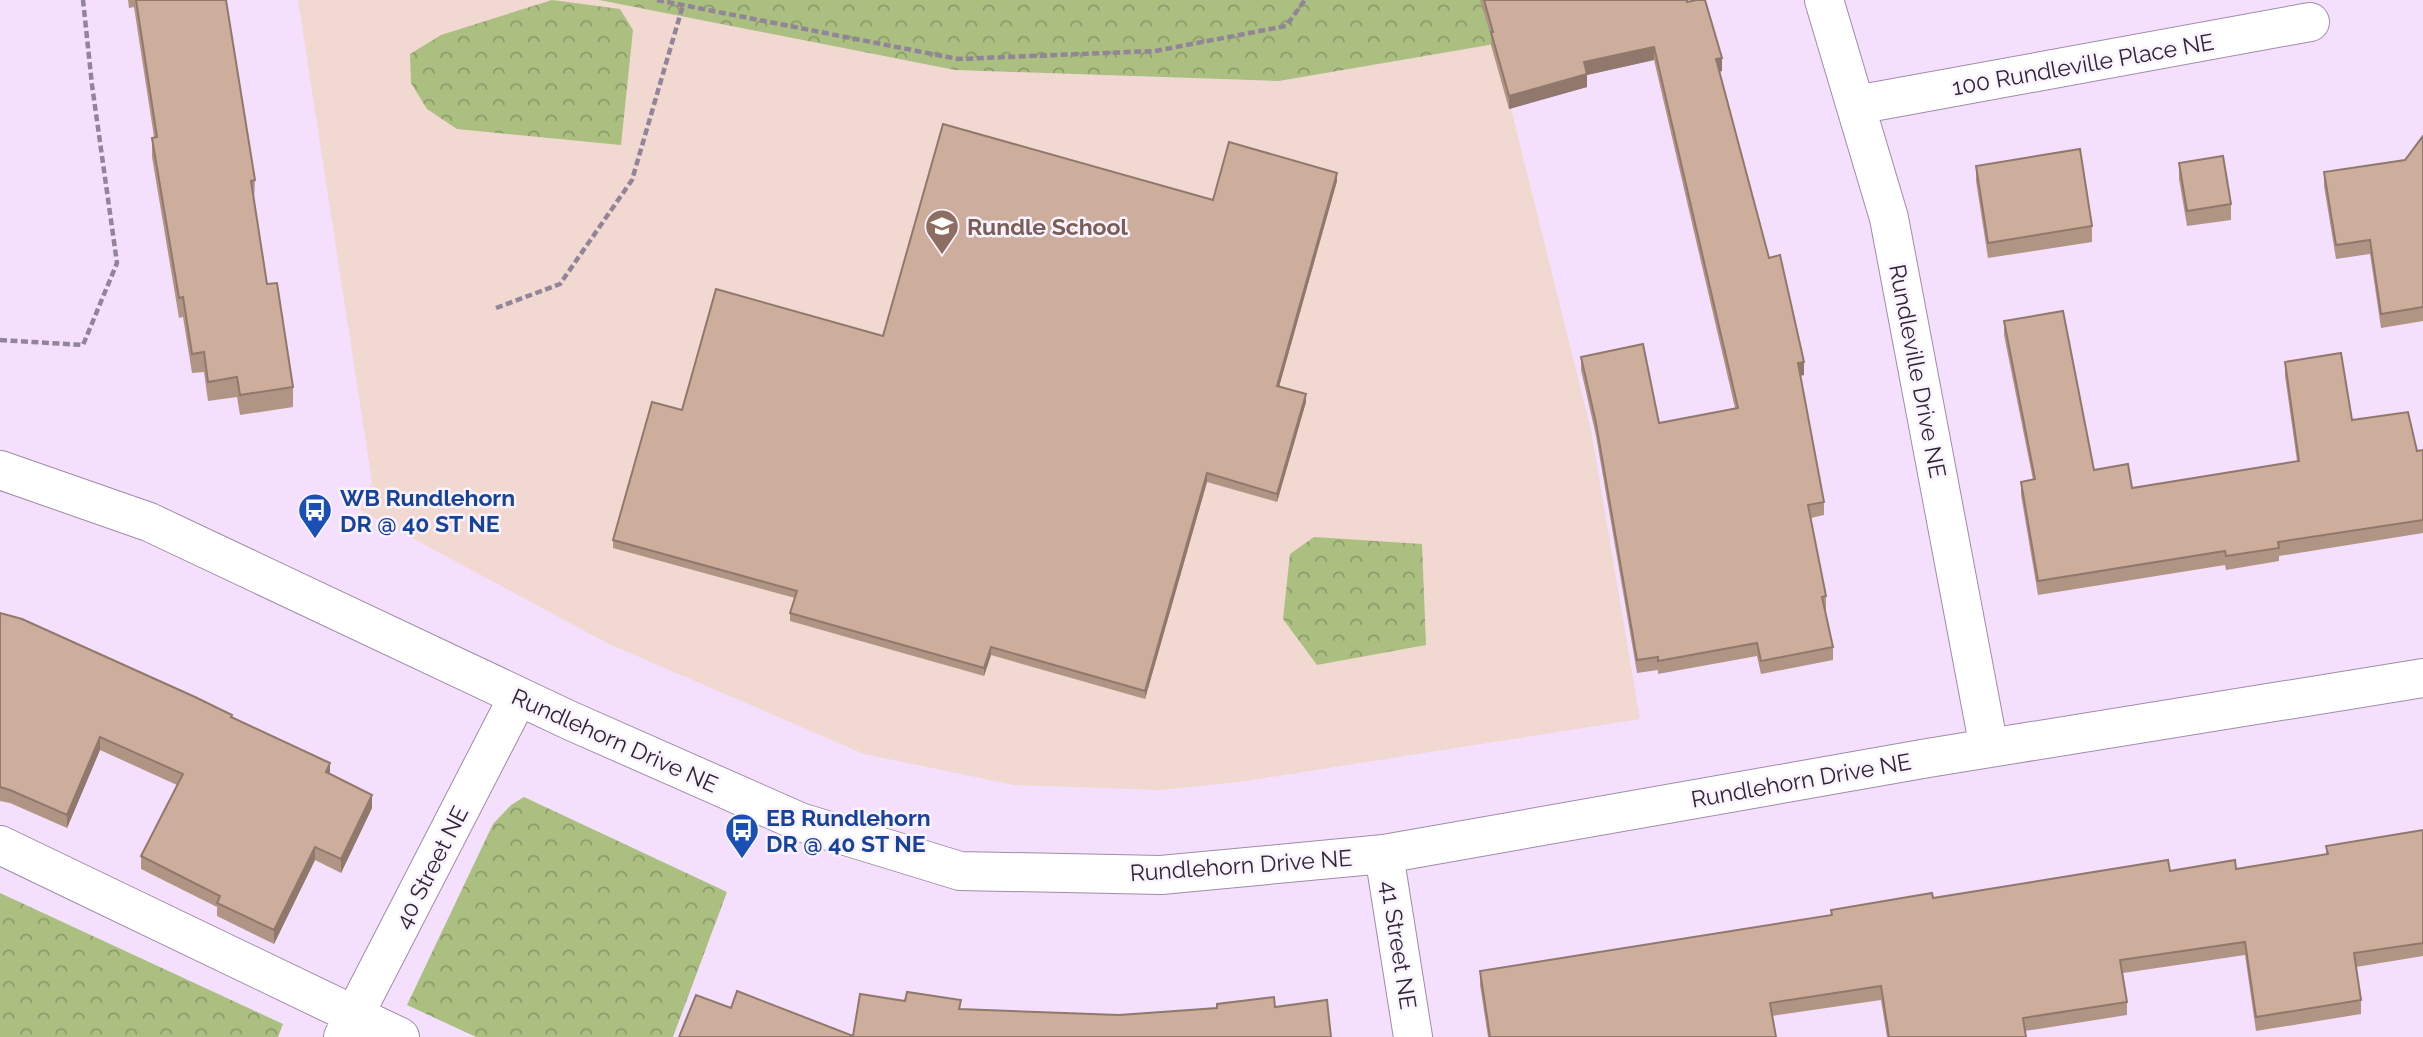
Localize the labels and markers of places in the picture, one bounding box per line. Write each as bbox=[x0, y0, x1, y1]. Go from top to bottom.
school or university icon: Rundle School bbox=[923, 207, 961, 256]
place label: Rundle School bbox=[967, 213, 1128, 240]
place label: WB Rundlehorn DR @ 40 ST NE bbox=[340, 484, 515, 537]
bus stop icon: WB Rundlehorn DR @ 40 ST NE bbox=[296, 491, 334, 540]
place label: EB Rundlehorn DR @ 40 ST NE bbox=[766, 804, 931, 857]
bus stop icon: EB Rundlehorn DR @ 40 ST NE bbox=[723, 811, 761, 860]

